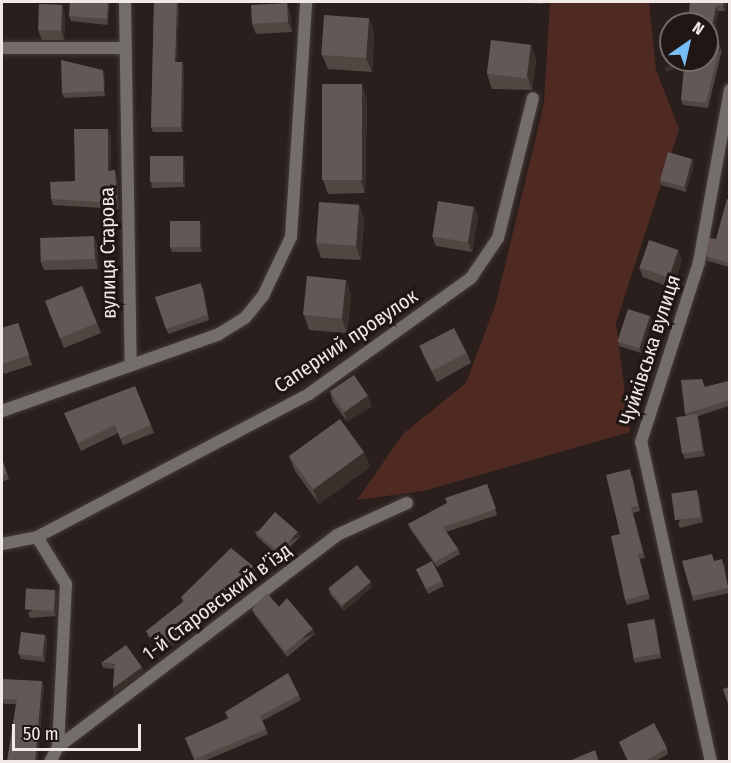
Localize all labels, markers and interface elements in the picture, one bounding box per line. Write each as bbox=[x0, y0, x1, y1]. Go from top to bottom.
north arrow bbox=[659, 12, 719, 72]
text: N bbox=[689, 18, 708, 39]
street label: вулиця Старова bbox=[95, 187, 121, 319]
street label: Чуйківська вулиця bbox=[614, 272, 686, 428]
street label: Саперний провулок bbox=[270, 284, 422, 398]
street label: 1-й Старовський в’їзд bbox=[138, 538, 296, 666]
scale bar bbox=[15, 712, 144, 750]
text: 50 m bbox=[23, 723, 59, 745]

